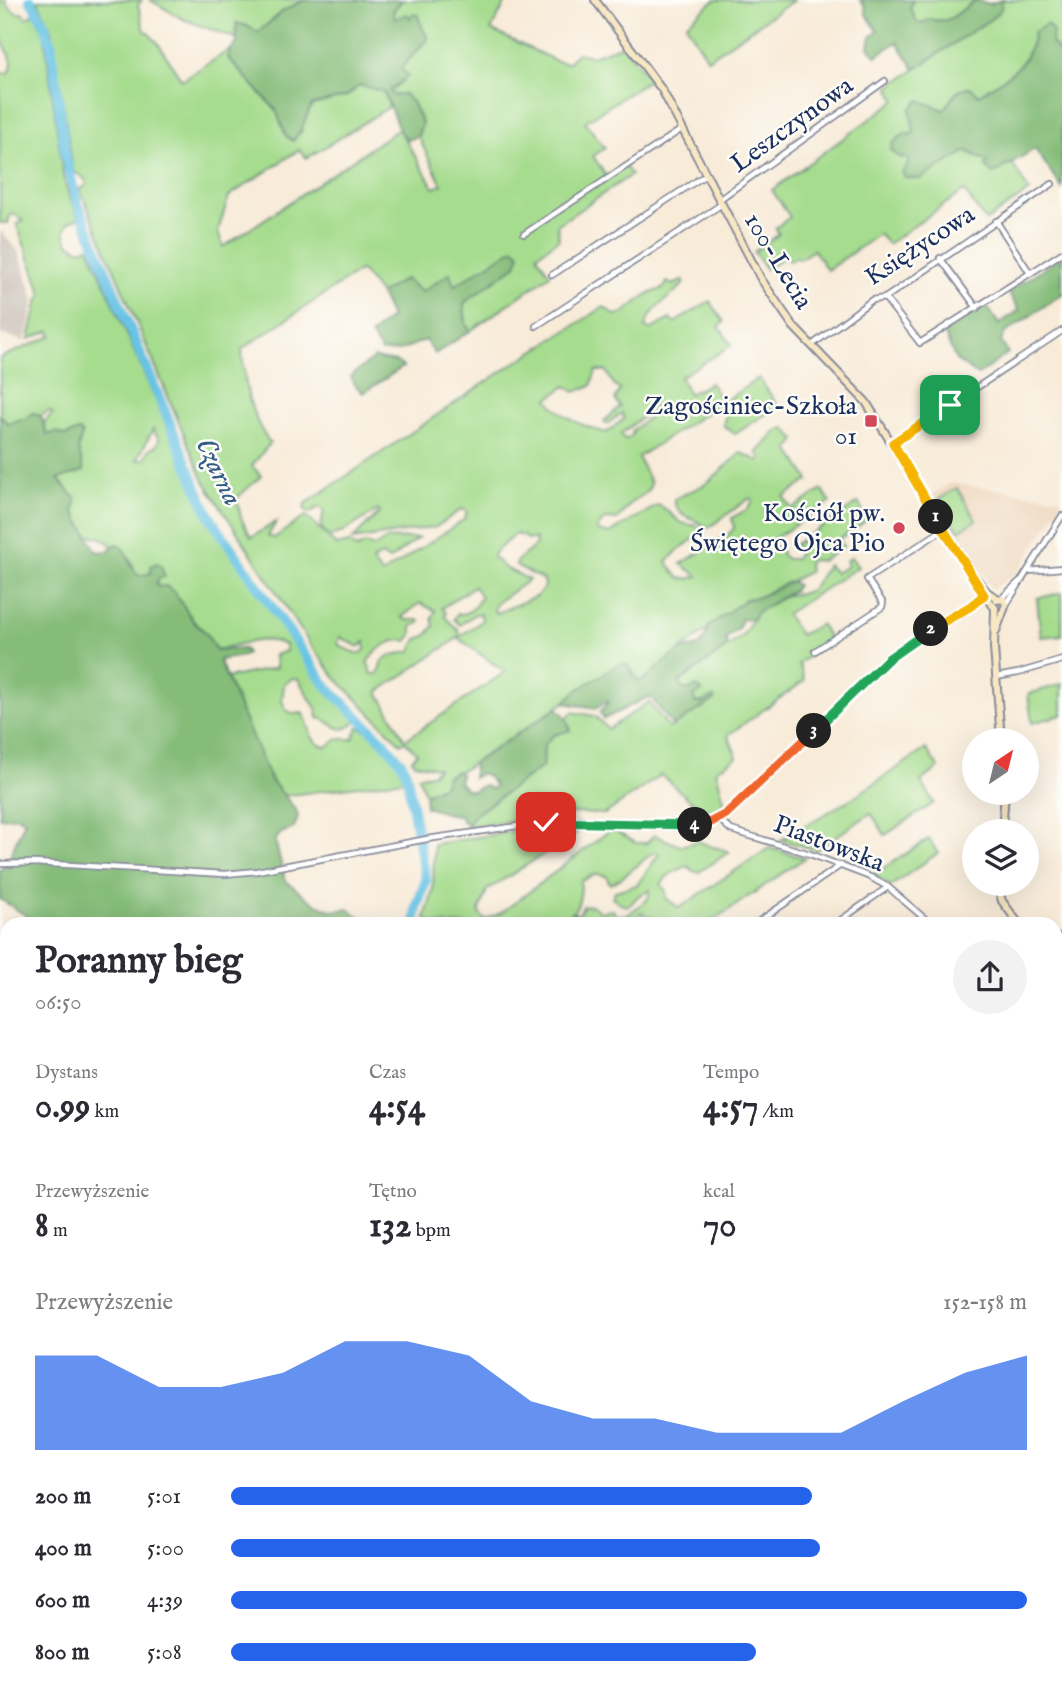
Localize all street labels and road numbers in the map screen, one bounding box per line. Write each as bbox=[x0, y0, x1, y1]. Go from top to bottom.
street label: Leszczynowa bbox=[724, 69, 860, 181]
street label: Księżycowa bbox=[859, 198, 982, 294]
street label: 100-Lecia bbox=[736, 207, 820, 316]
street label: Piastowska bbox=[769, 808, 890, 881]

